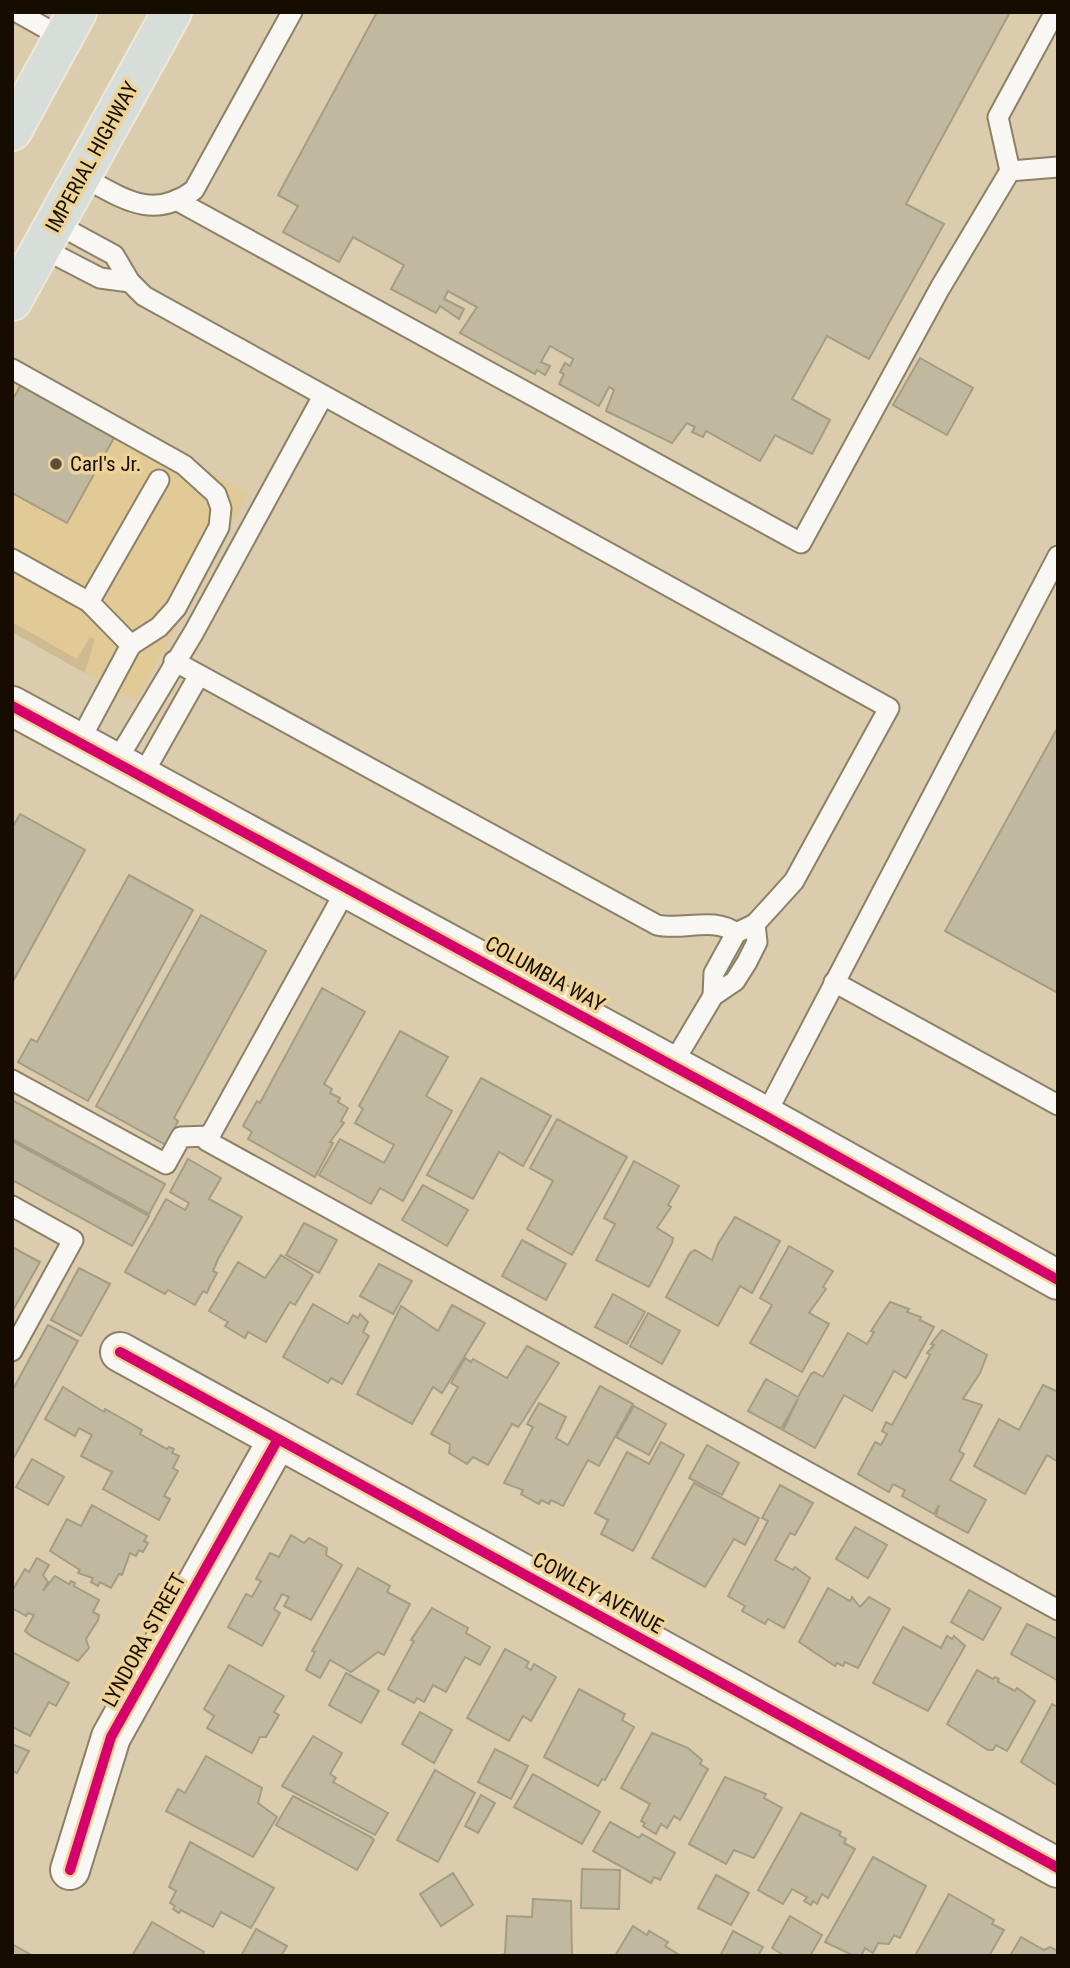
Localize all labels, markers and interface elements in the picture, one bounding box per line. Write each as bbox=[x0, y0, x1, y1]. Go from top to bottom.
street label: IMPERIAL HIGHWAY bbox=[41, 78, 143, 236]
place label: Carl's Jr. bbox=[70, 452, 141, 476]
marker: Carl's Jr. bbox=[48, 456, 64, 472]
street label: COLUMBIA WAY bbox=[481, 931, 609, 1017]
street label: COWLEY AVENUE bbox=[529, 1547, 667, 1639]
street label: LYNDORA STREET bbox=[97, 1569, 191, 1711]

